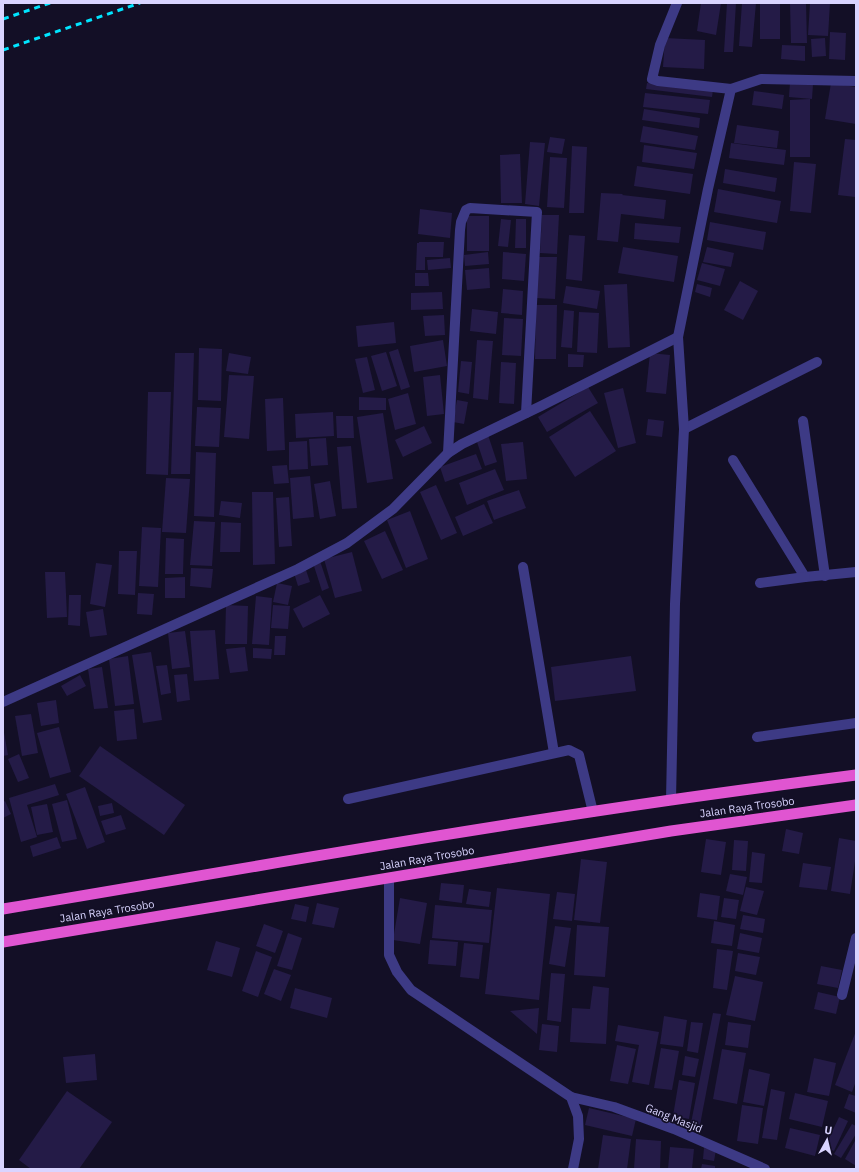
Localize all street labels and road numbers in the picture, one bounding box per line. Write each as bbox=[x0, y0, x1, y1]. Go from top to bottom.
street label: Jalan Raya Trosobo bbox=[699, 793, 795, 821]
street label: Jalan Raya Trosobo bbox=[379, 843, 475, 873]
street label: Jalan Raya Trosobo bbox=[59, 897, 155, 925]
street label: Gang Masjid bbox=[643, 1100, 705, 1136]

